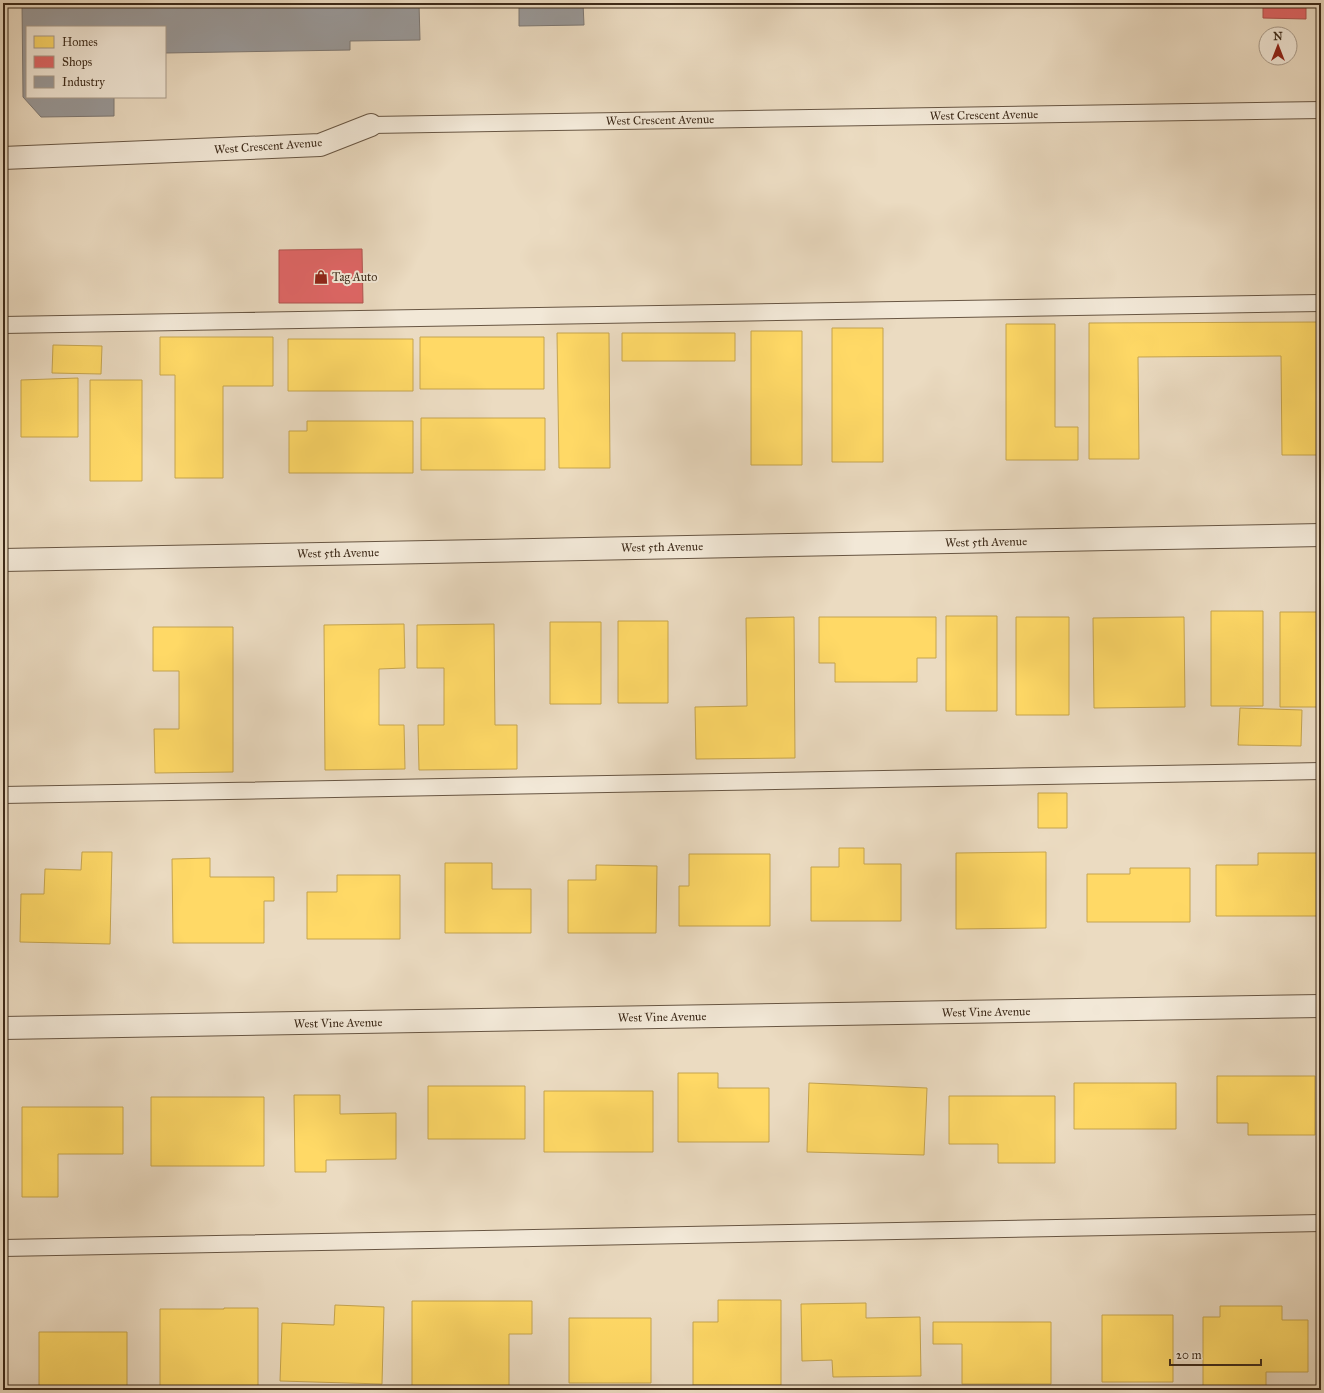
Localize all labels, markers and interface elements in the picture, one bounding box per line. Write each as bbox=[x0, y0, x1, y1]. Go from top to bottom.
legend bbox=[26, 26, 166, 98]
north arrow bbox=[1258, 26, 1298, 66]
text: N bbox=[1273, 30, 1283, 43]
text: Homes bbox=[62, 35, 98, 49]
text: Shops bbox=[62, 55, 92, 69]
text: Industry bbox=[62, 75, 105, 89]
street label: West Crescent Avenue bbox=[930, 107, 1038, 123]
street label: West Crescent Avenue bbox=[606, 112, 714, 128]
street label: West Crescent Avenue bbox=[213, 135, 323, 157]
shop icon: Tag Auto bbox=[313, 269, 329, 285]
place label: Tag Auto bbox=[332, 270, 377, 285]
street label: West 5th Avenue bbox=[945, 534, 1027, 550]
street label: West 5th Avenue bbox=[621, 539, 703, 555]
street label: West 5th Avenue bbox=[297, 545, 379, 561]
street label: West Vine Avenue bbox=[941, 1004, 1031, 1020]
street label: West Vine Avenue bbox=[617, 1009, 707, 1025]
street label: West Vine Avenue bbox=[293, 1015, 383, 1031]
scale bar bbox=[1170, 1341, 1261, 1367]
text: 20 m bbox=[1176, 1348, 1202, 1362]

